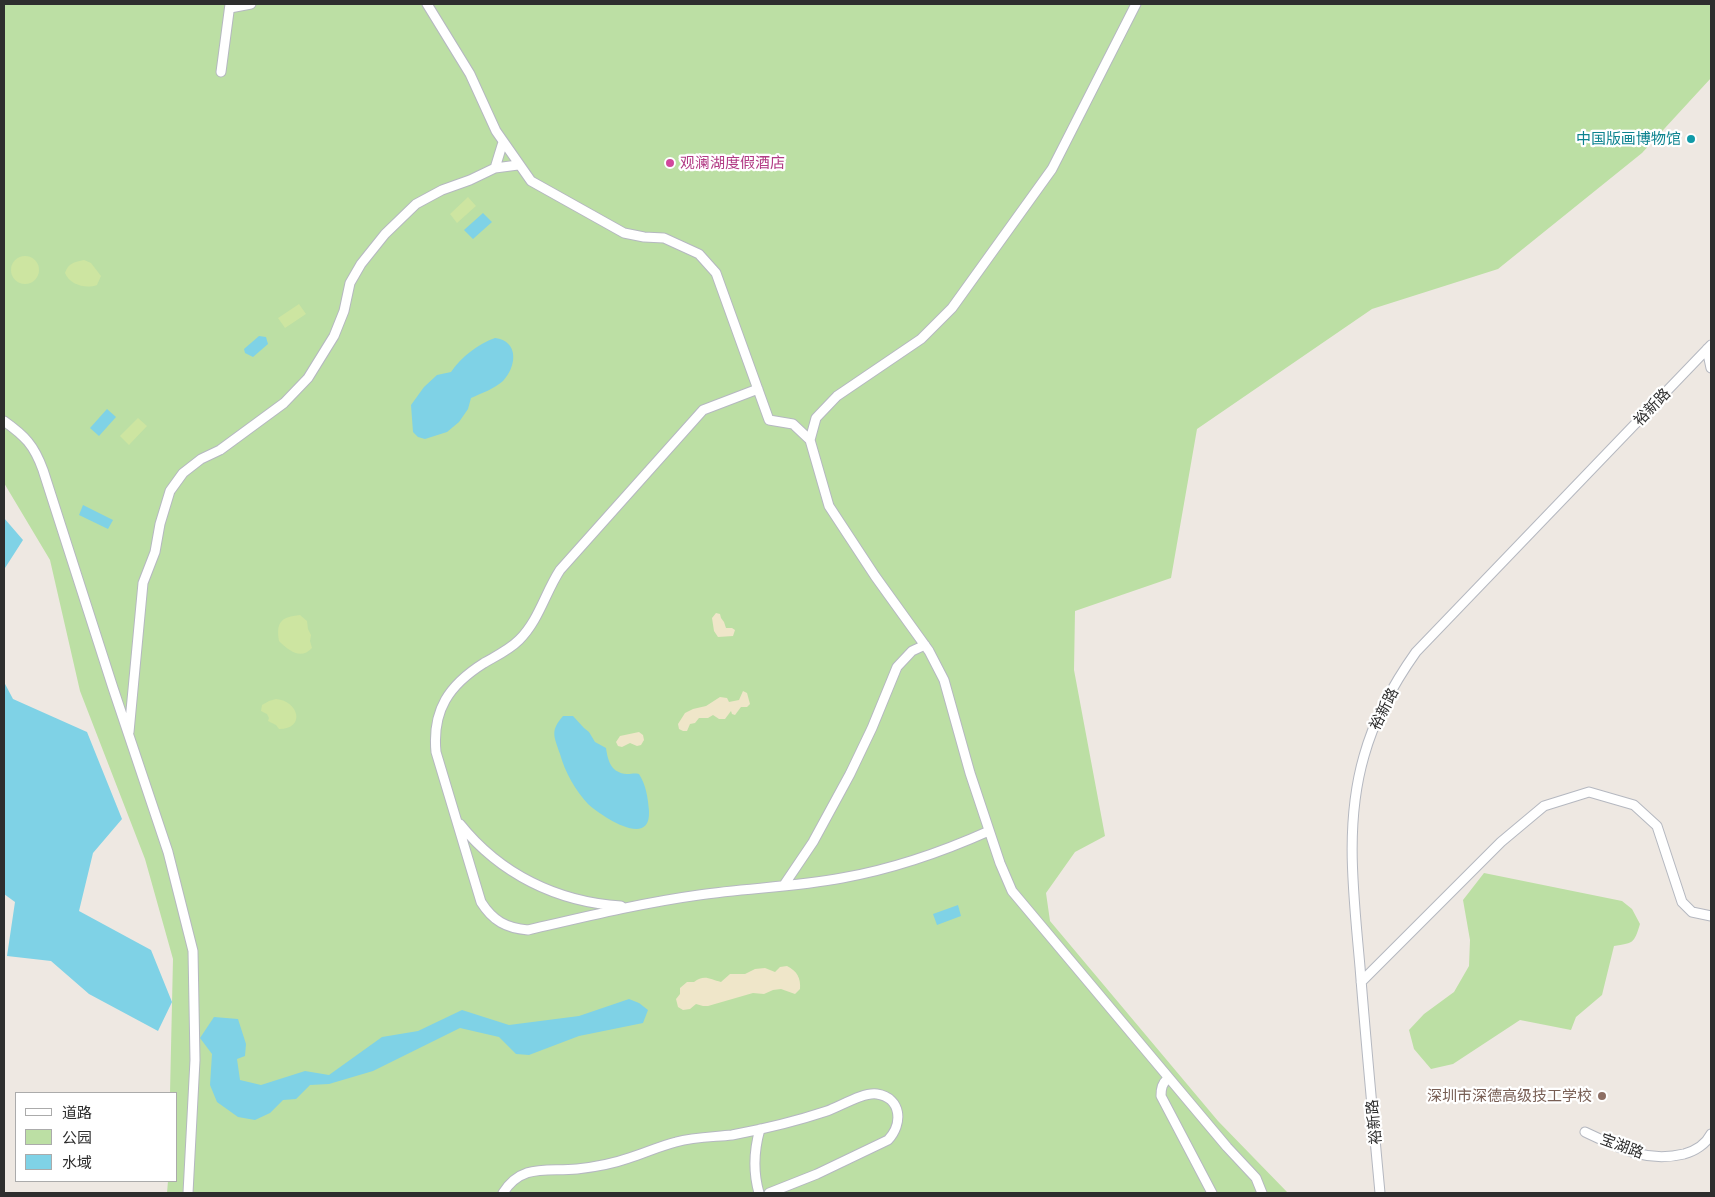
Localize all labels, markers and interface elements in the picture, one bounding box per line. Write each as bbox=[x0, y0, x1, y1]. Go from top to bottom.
place label: 中国版画博物馆 bbox=[1576, 130, 1681, 148]
marker: 中国版画博物馆 bbox=[1685, 133, 1697, 145]
place label: 观澜湖度假酒店 bbox=[680, 154, 785, 172]
marker: 观澜湖度假酒店 bbox=[664, 157, 676, 169]
street label: 裕新路 bbox=[1630, 385, 1674, 429]
street label: 裕新路 bbox=[1366, 685, 1402, 733]
place label: 深圳市深德高级技工学校 bbox=[1427, 1087, 1592, 1105]
marker: 深圳市深德高级技工学校 bbox=[1596, 1090, 1608, 1102]
legend bbox=[15, 1092, 178, 1182]
street label: 裕新路 bbox=[1363, 1099, 1385, 1145]
text: 道路 bbox=[62, 1104, 92, 1121]
text: 公园 bbox=[62, 1129, 92, 1146]
street label: 宝湖路 bbox=[1598, 1130, 1646, 1162]
text: 水域 bbox=[62, 1154, 92, 1171]

